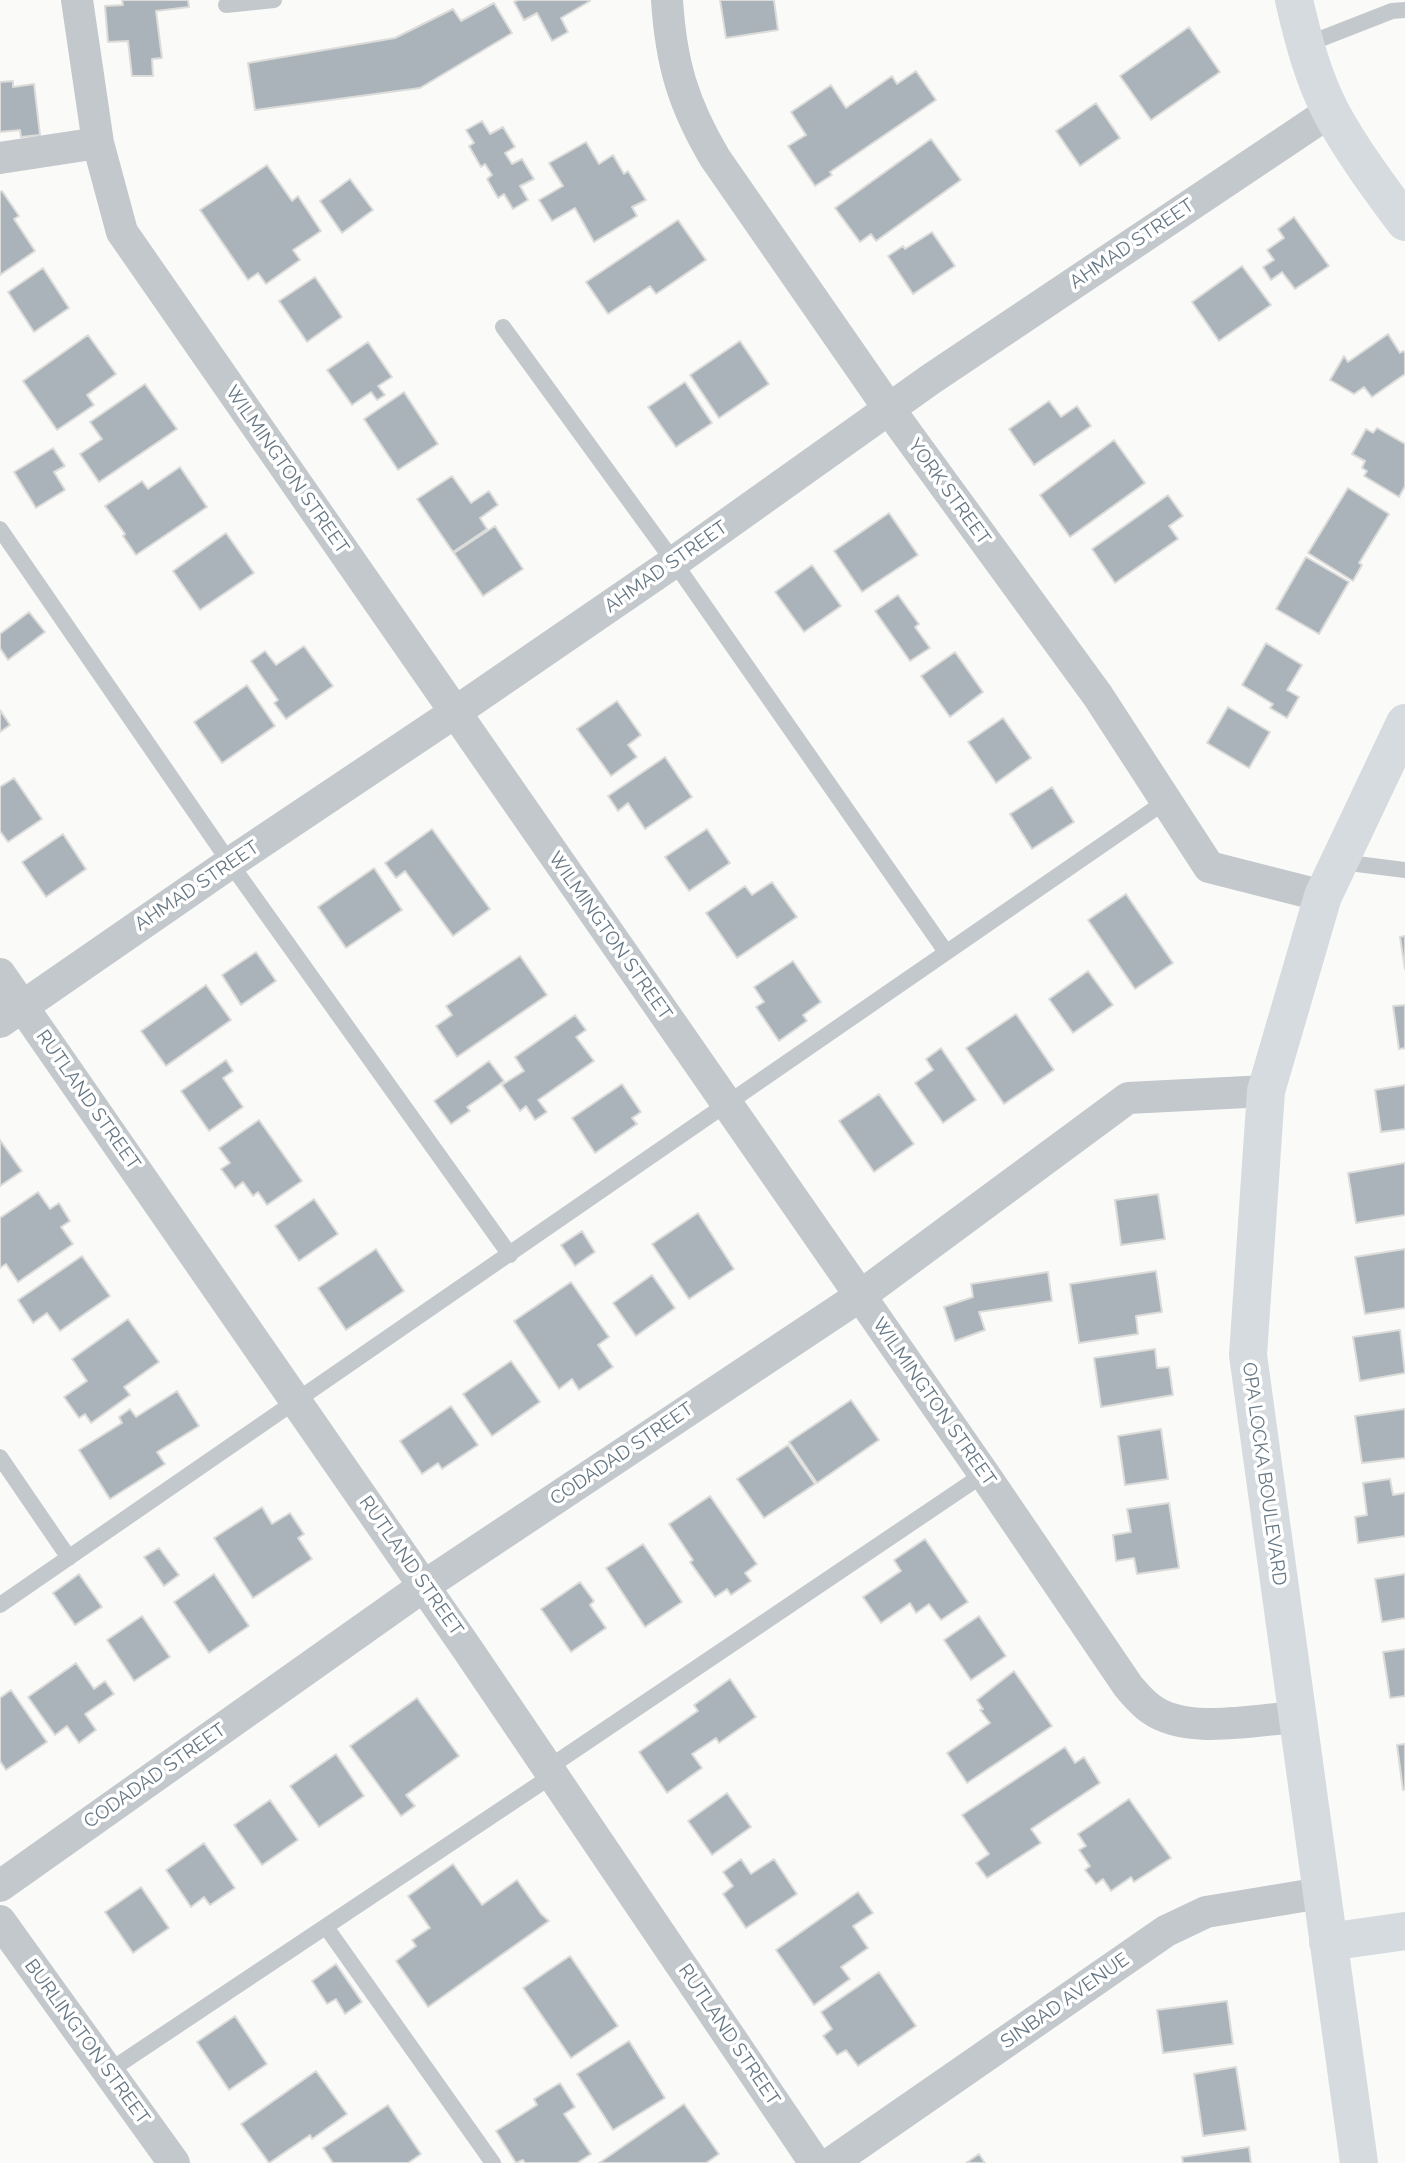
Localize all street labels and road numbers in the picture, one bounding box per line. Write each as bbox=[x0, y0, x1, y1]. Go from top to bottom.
street label: AHMAD STREET bbox=[1066, 194, 1198, 294]
street label: WILMINGTON STREET bbox=[220, 381, 354, 559]
street label: YORK STREET bbox=[903, 435, 995, 549]
street label: AHMAD STREET bbox=[600, 516, 732, 618]
street label: AHMAD STREET bbox=[131, 836, 263, 936]
street label: WILMINGTON STREET bbox=[543, 847, 677, 1025]
street label: RUTLAND STREET bbox=[31, 1026, 145, 1174]
street label: WILMINGTON STREET bbox=[867, 1313, 1001, 1491]
street label: OPA LOCKA BOULEVARD bbox=[1237, 1361, 1291, 1587]
street label: CODADAD STREET bbox=[546, 1398, 698, 1510]
street label: RUTLAND STREET bbox=[354, 1492, 468, 1640]
street label: CODADAD STREET bbox=[80, 1719, 230, 1833]
street label: SINBAD AVENUE bbox=[996, 1948, 1134, 2054]
street label: BURLINGTON STREET bbox=[19, 1955, 155, 2129]
street label: RUTLAND STREET bbox=[673, 1960, 785, 2110]

